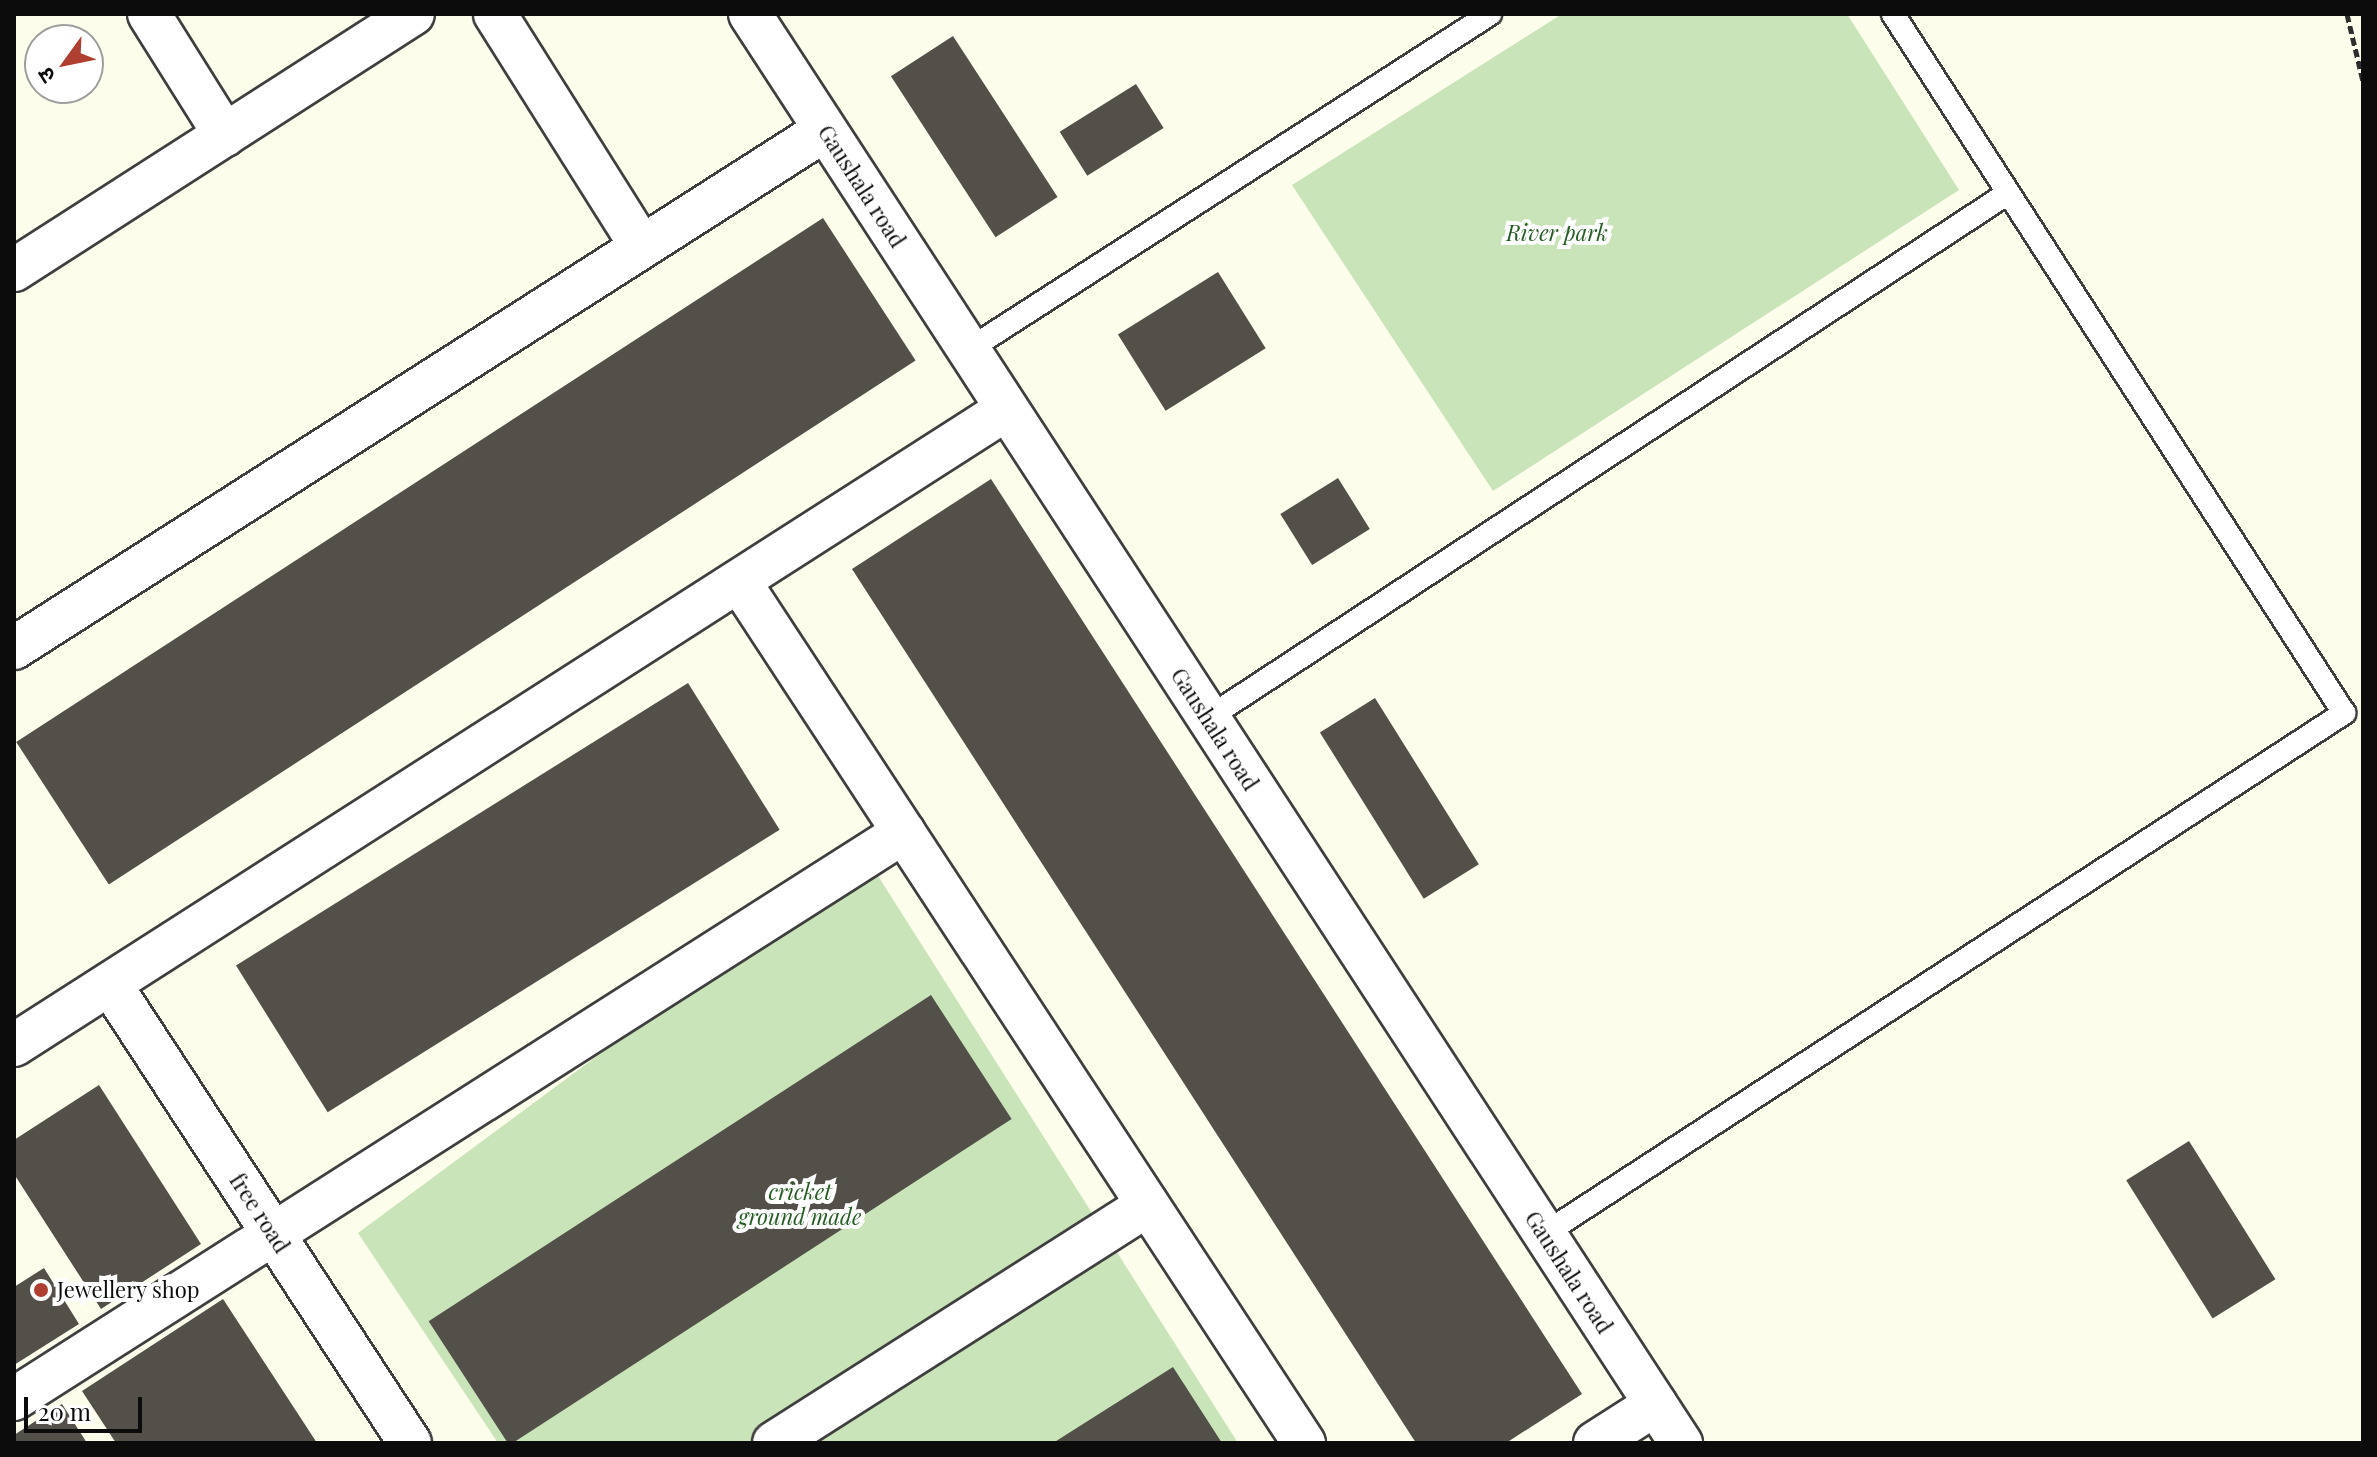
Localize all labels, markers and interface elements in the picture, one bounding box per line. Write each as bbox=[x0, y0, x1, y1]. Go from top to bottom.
north arrow bbox=[24, 24, 104, 104]
text: उ bbox=[29, 62, 62, 90]
street label: Gaushala road bbox=[813, 120, 911, 252]
park label: River park bbox=[1506, 220, 1608, 246]
street label: Gaushala road bbox=[1166, 663, 1264, 795]
street label: free road bbox=[225, 1168, 295, 1258]
park label: cricket ground made bbox=[739, 1178, 861, 1230]
street label: Gaushala road bbox=[1520, 1206, 1618, 1338]
place label: Jewellery shop bbox=[57, 1277, 200, 1303]
marker: Jewellery shop bbox=[32, 1281, 50, 1299]
scale bar bbox=[28, 1381, 146, 1431]
text: 20 m bbox=[38, 1395, 91, 1427]

